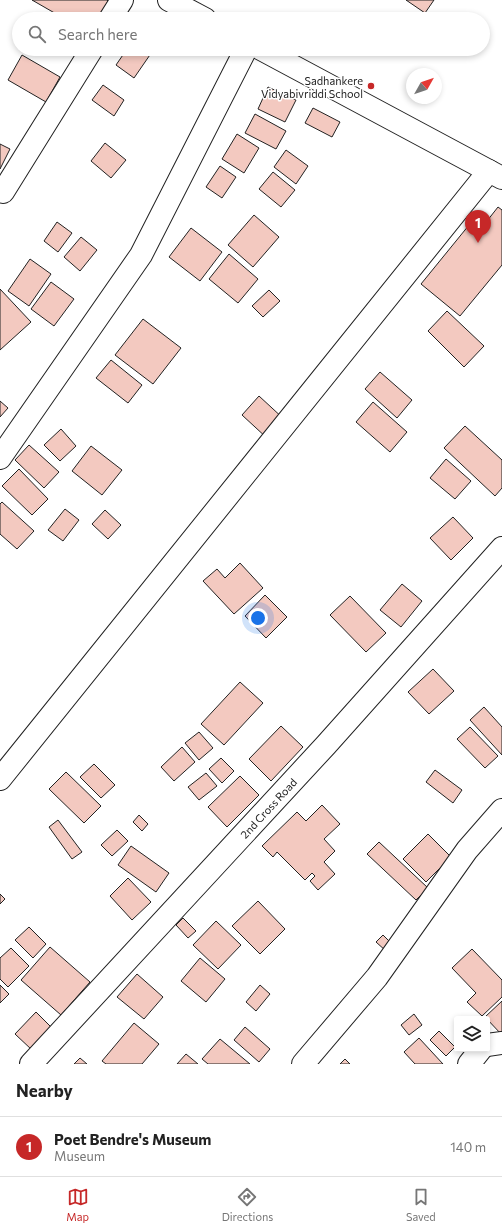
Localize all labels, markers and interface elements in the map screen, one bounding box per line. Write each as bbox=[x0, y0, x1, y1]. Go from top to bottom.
search box bbox=[12, 12, 490, 56]
icon: search bbox=[26, 23, 48, 45]
text: Search here bbox=[58, 25, 137, 43]
north arrow bbox=[406, 68, 442, 104]
place label: Sadhankere Vidyabivriddi School bbox=[261, 74, 363, 100]
marker: Sadhankere Vidyabivriddi School bbox=[366, 81, 376, 91]
pin: 1 bbox=[465, 210, 491, 243]
your location bbox=[248, 608, 268, 628]
street label: 2nd Cross Road bbox=[237, 775, 299, 840]
map controls bbox=[454, 1016, 490, 1052]
button: layers bbox=[454, 1016, 490, 1052]
text: Nearby bbox=[16, 1080, 73, 1101]
text: Poet Bendre's Museum bbox=[54, 1130, 211, 1148]
text: 1 bbox=[26, 1139, 32, 1155]
text: 140 m bbox=[450, 1139, 486, 1155]
text: Museum bbox=[54, 1148, 105, 1164]
tab: Map bbox=[66, 1186, 89, 1223]
tab: Directions bbox=[222, 1186, 273, 1223]
tab: Saved bbox=[406, 1186, 436, 1223]

